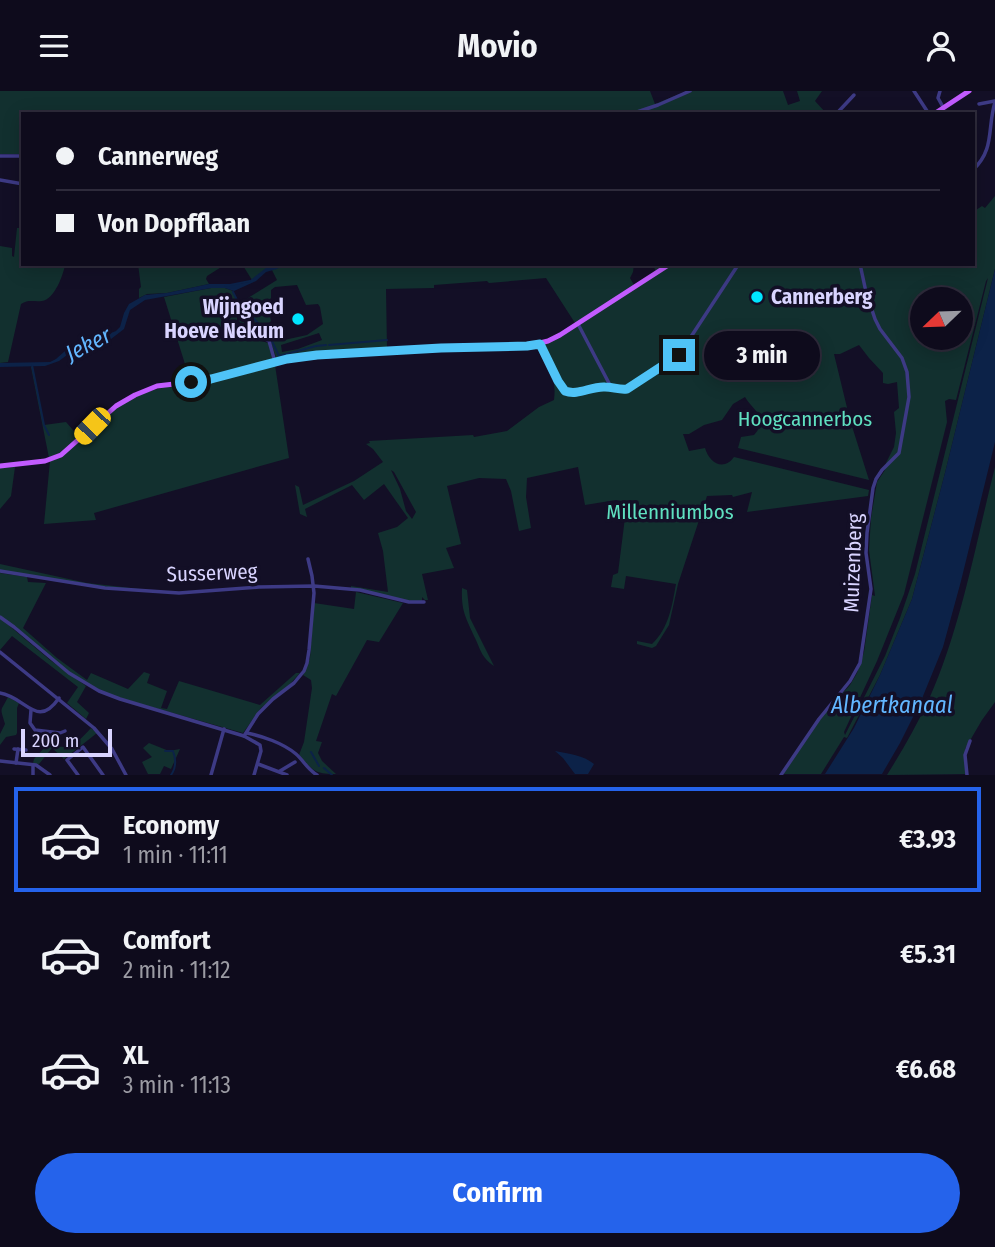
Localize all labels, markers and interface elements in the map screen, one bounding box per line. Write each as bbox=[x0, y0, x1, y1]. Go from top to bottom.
icon: menu bbox=[35, 27, 73, 65]
text: Movio bbox=[457, 27, 538, 65]
icon: person bbox=[922, 27, 960, 65]
text: Cannerweg bbox=[98, 141, 218, 172]
text: Von Dopfflaan bbox=[98, 208, 250, 239]
place label: Cannerberg bbox=[771, 284, 873, 310]
north arrow bbox=[910, 287, 973, 350]
map controls bbox=[910, 287, 973, 350]
marker: Cannerberg bbox=[749, 289, 765, 305]
place label: Wijngoed Hoeve Nekum bbox=[164, 294, 284, 344]
marker: Wijngoed Hoeve Nekum bbox=[290, 311, 306, 327]
water label: Jeker bbox=[59, 320, 116, 368]
callout: 3 min bbox=[704, 331, 819, 379]
route end bbox=[663, 339, 695, 371]
text: 3 min bbox=[736, 341, 788, 369]
route start bbox=[175, 366, 207, 398]
car bbox=[70, 404, 115, 448]
park label: Hoogcannerbos bbox=[738, 406, 872, 432]
park label: Millenniumbos bbox=[606, 499, 734, 525]
street label: Muizenberg bbox=[838, 513, 868, 613]
street label: Susserweg bbox=[166, 558, 258, 588]
water label: Albertkanaal bbox=[830, 691, 953, 719]
scale bar bbox=[21, 725, 112, 757]
text: 200 m bbox=[32, 729, 79, 752]
icon: car bbox=[39, 808, 102, 871]
text: Economy bbox=[123, 810, 219, 841]
text: €3.93 bbox=[899, 824, 956, 855]
text: 1 min · 11:11 bbox=[123, 841, 228, 869]
icon: car bbox=[39, 923, 102, 986]
text: Comfort bbox=[123, 925, 211, 956]
text: €5.31 bbox=[900, 939, 956, 970]
text: 2 min · 11:12 bbox=[123, 956, 231, 984]
icon: car bbox=[39, 1038, 102, 1101]
text: XL bbox=[123, 1040, 149, 1071]
text: €6.68 bbox=[896, 1054, 956, 1085]
text: 3 min · 11:13 bbox=[123, 1071, 231, 1099]
button: Confirm bbox=[35, 1153, 960, 1233]

